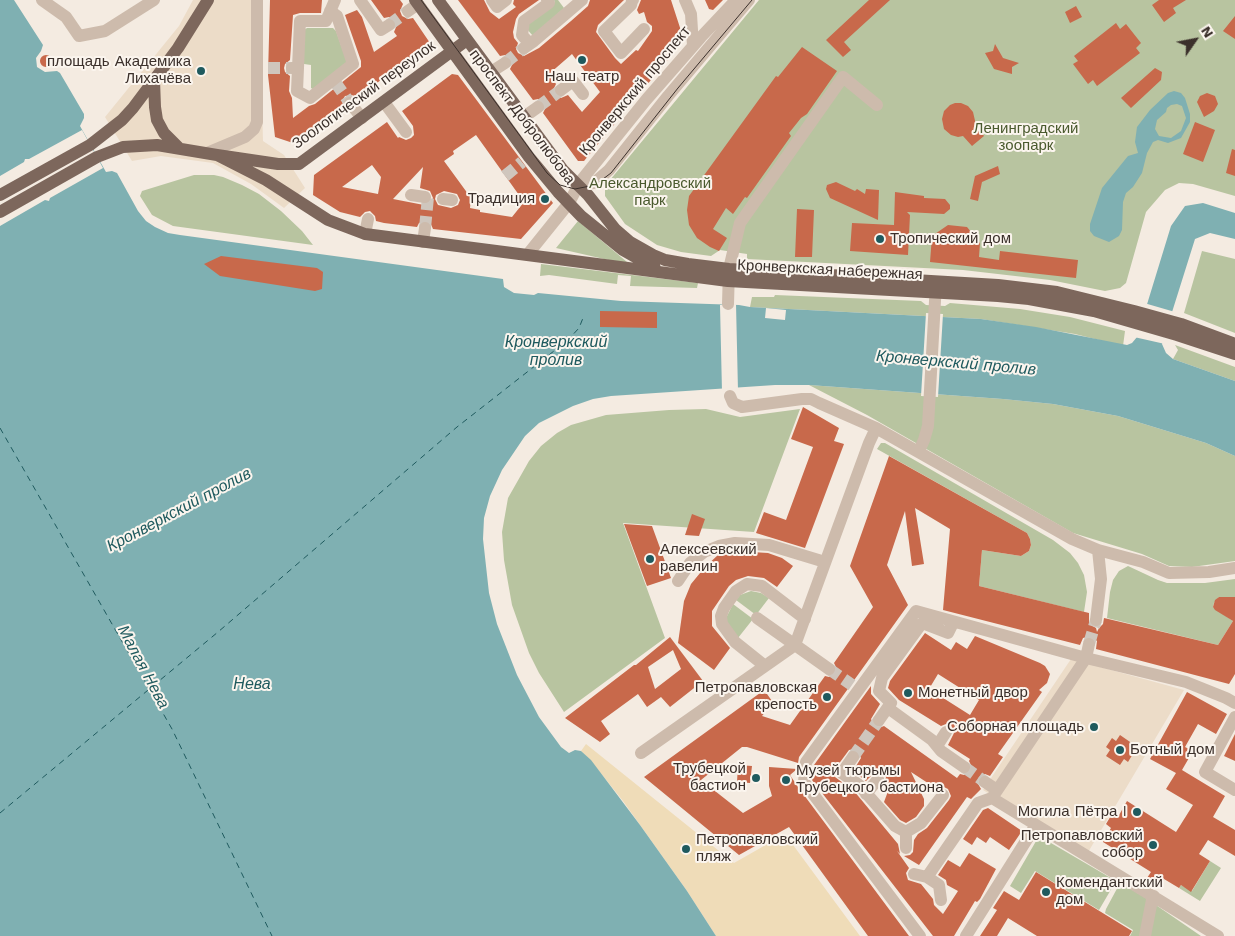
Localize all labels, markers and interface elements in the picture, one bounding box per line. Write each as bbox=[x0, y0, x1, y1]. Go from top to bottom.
north arrow bbox=[1170, 15, 1220, 65]
street label: Кронверкский проспект bbox=[576, 23, 694, 159]
text: N bbox=[1198, 23, 1217, 41]
street label: Зоологический переулок bbox=[289, 37, 439, 153]
street label: проспект Добролюбова bbox=[465, 46, 579, 188]
place label: площадь Академика Лихачёва bbox=[47, 53, 191, 88]
marker: Наш театр bbox=[576, 54, 588, 66]
marker: площадь Академика Лихачёва bbox=[195, 65, 207, 77]
place label: Наш театр bbox=[545, 68, 619, 86]
park label: Ленинградский зоопарк bbox=[974, 120, 1078, 155]
park label: Александровский парк bbox=[589, 175, 711, 210]
place label: Традиция bbox=[468, 190, 535, 208]
marker: Традиция bbox=[539, 193, 551, 205]
place label: Тропический дом bbox=[890, 230, 1011, 248]
marker: Тропический дом bbox=[874, 233, 886, 245]
street label: Кронверкская набережная bbox=[737, 256, 923, 284]
water label: Кронверкский пролив bbox=[505, 332, 607, 370]
water label: Кронверкский пролив bbox=[875, 346, 1037, 380]
water label: Кронверкский пролив bbox=[104, 464, 254, 556]
place label: Алексеевский равелин bbox=[660, 541, 757, 576]
marker: Алексеевский равелин bbox=[644, 553, 656, 565]
water label: Малая Нева bbox=[113, 622, 173, 712]
water label: Нева bbox=[233, 674, 271, 694]
place label: Петропавловская крепость bbox=[695, 679, 817, 714]
place label: Монетный двор bbox=[918, 684, 1028, 702]
marker: Монетный двор bbox=[902, 687, 914, 699]
marker: Петропавловская крепость bbox=[821, 691, 833, 703]
place label: Соборная площадь bbox=[947, 718, 1084, 736]
marker: Соборная площадь bbox=[1088, 721, 1100, 733]
place label: Ботный дом bbox=[1130, 741, 1215, 759]
marker: Ботный дом bbox=[1114, 744, 1126, 756]
place label: Трубецкой бастион bbox=[673, 760, 746, 795]
place label: Музей тюрьмы Трубецкого бастиона bbox=[796, 762, 943, 797]
marker: Трубецкой бастион bbox=[750, 772, 762, 784]
marker: Музей тюрьмы Трубецкого бастиона bbox=[780, 774, 792, 786]
place label: Могила Пётра I bbox=[1018, 803, 1127, 821]
marker: Могила Пётра I bbox=[1131, 806, 1143, 818]
place label: Петропавловский собор bbox=[1021, 827, 1143, 862]
place label: Петропавловский пляж bbox=[696, 831, 818, 866]
marker: Петропавловский собор bbox=[1147, 839, 1159, 851]
marker: Петропавловский пляж bbox=[680, 843, 692, 855]
place label: Комендантский дом bbox=[1056, 874, 1163, 909]
marker: Комендантский дом bbox=[1040, 886, 1052, 898]

